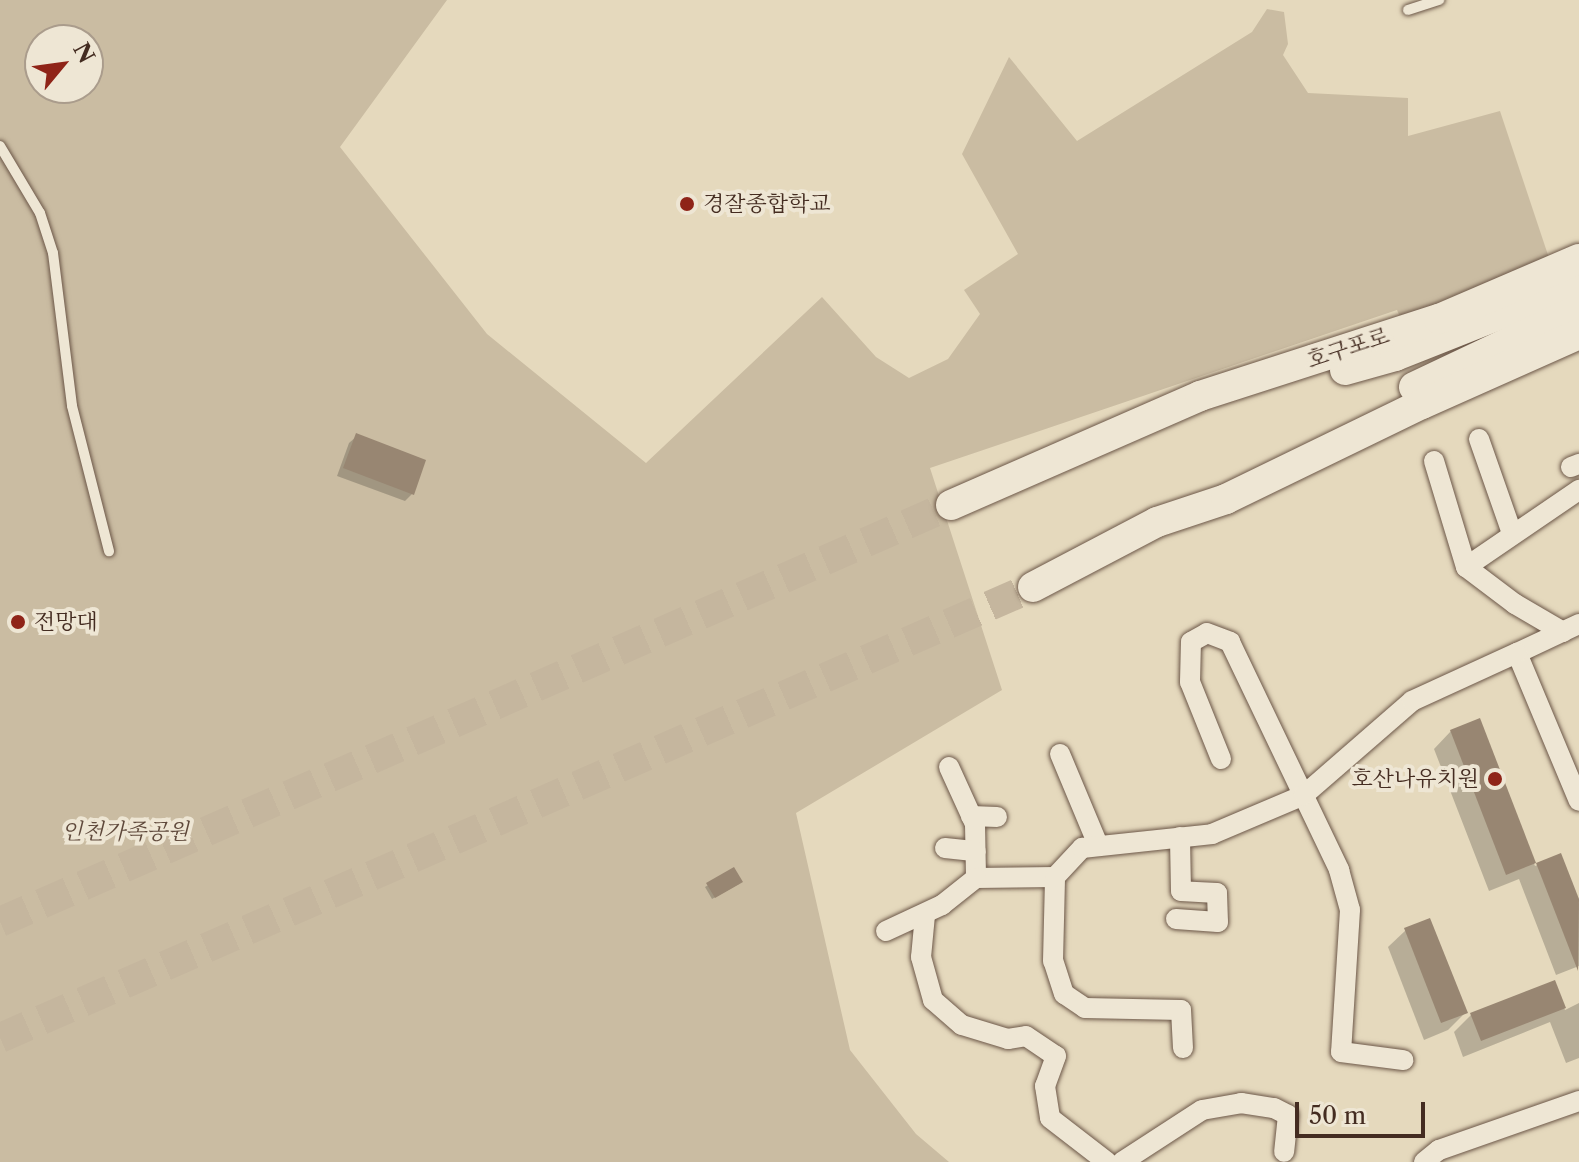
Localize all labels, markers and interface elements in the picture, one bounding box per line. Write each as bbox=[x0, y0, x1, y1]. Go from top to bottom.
north arrow bbox=[24, 24, 104, 104]
text: N bbox=[67, 38, 100, 68]
place label: 경잘종합학교 bbox=[703, 191, 831, 217]
marker: 경잘종합학교 bbox=[678, 195, 696, 213]
street label: 호구포로 bbox=[1303, 322, 1393, 374]
place label: 전망대 bbox=[34, 609, 98, 635]
marker: 전망대 bbox=[9, 613, 27, 631]
place label: 호산나유치원 bbox=[1351, 766, 1479, 792]
marker: 호산나유치원 bbox=[1486, 770, 1504, 788]
park label: 인천가족공원 bbox=[61, 819, 189, 845]
scale bar bbox=[1299, 1086, 1429, 1136]
text: 50 m bbox=[1309, 1101, 1366, 1130]

